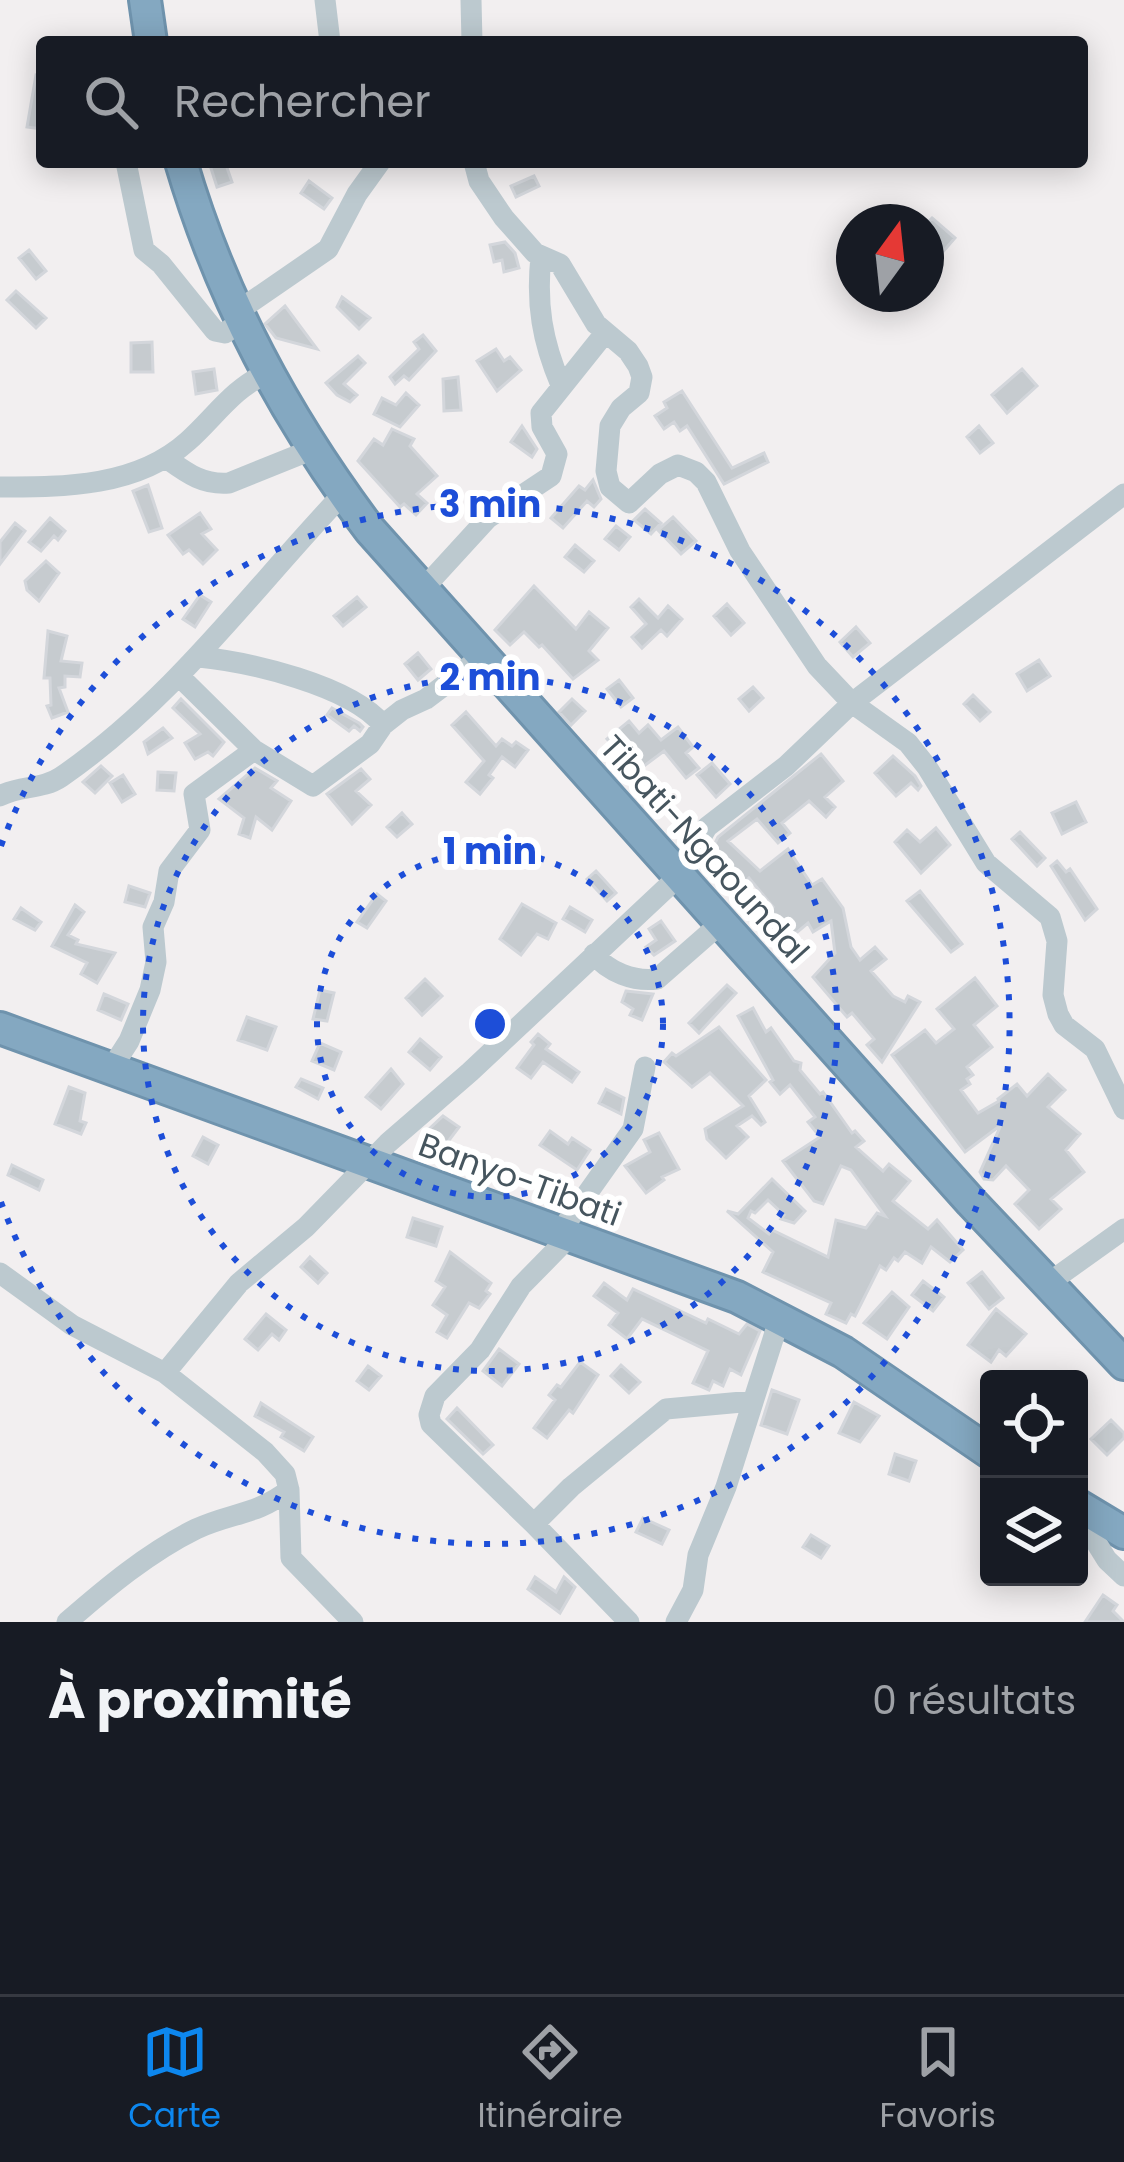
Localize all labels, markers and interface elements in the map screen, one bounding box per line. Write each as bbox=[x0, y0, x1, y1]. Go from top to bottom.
search box bbox=[36, 36, 1088, 168]
icon: search bbox=[78, 69, 144, 135]
text: Rechercher bbox=[174, 70, 431, 133]
north arrow bbox=[836, 204, 944, 312]
text: 3 min bbox=[439, 479, 541, 530]
text: 2 min bbox=[439, 652, 541, 703]
street label: Tibati-Ngaoundal bbox=[589, 725, 820, 974]
text: 1 min bbox=[443, 826, 537, 877]
centre of rings bbox=[469, 1003, 511, 1045]
street label: Banyo-Tibati bbox=[412, 1121, 628, 1238]
map controls bbox=[980, 1370, 1088, 1586]
button: locate bbox=[980, 1370, 1088, 1478]
button: layers bbox=[980, 1478, 1088, 1586]
text: À proximité bbox=[48, 1664, 352, 1736]
text: 0 résultats bbox=[872, 1673, 1076, 1728]
tab: Carte bbox=[128, 2019, 221, 2141]
tab: Itinéraire bbox=[477, 2019, 623, 2141]
tab: Favoris bbox=[879, 2019, 996, 2141]

